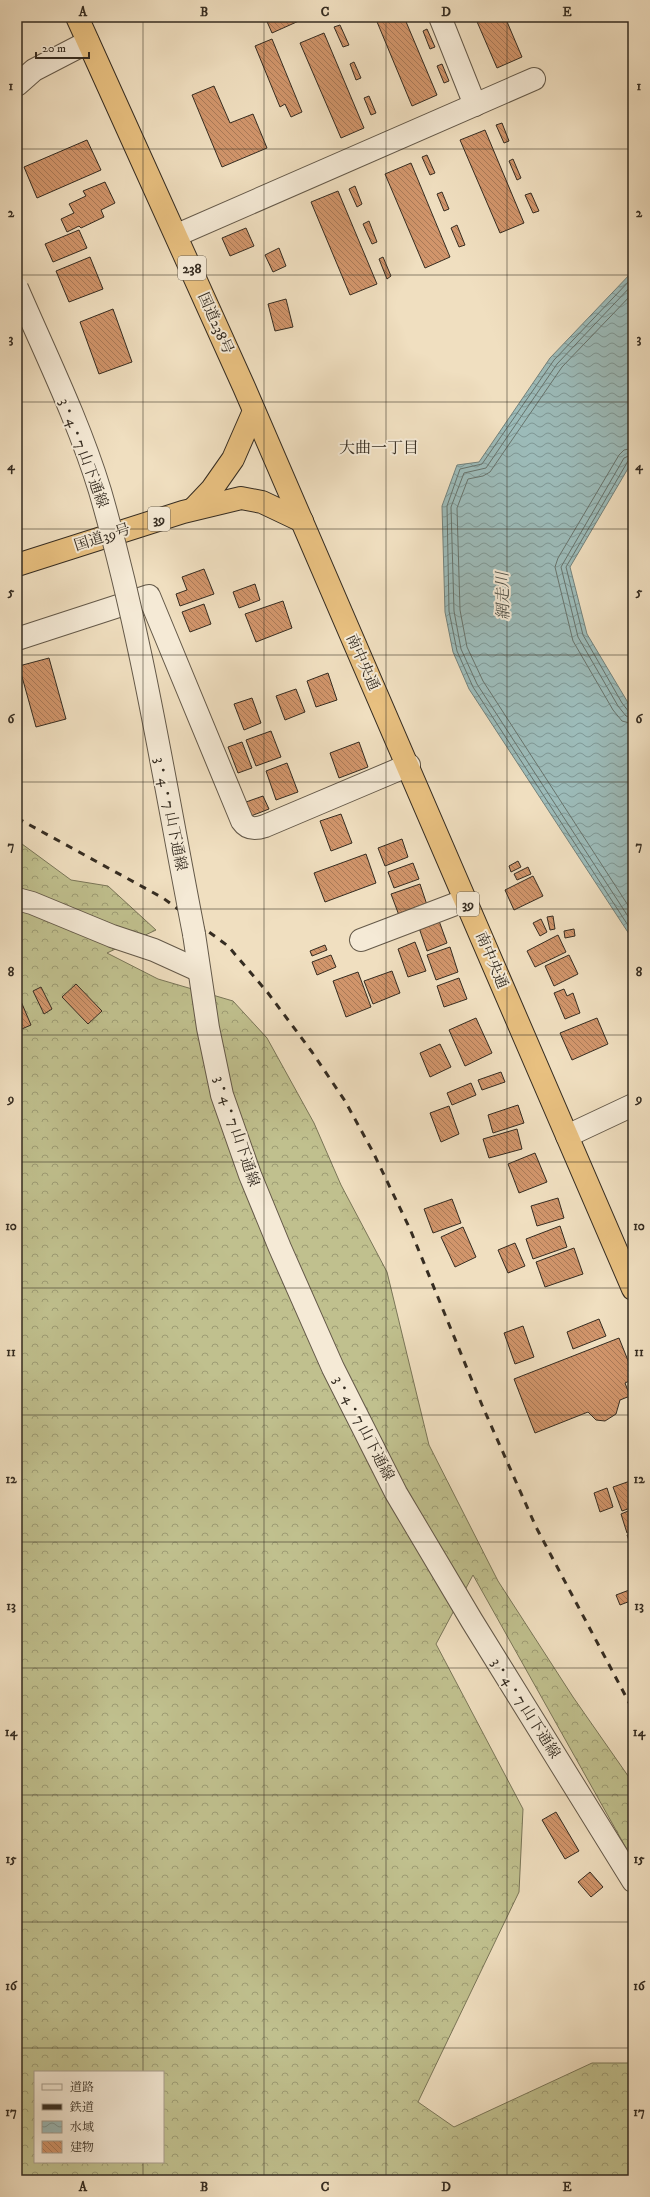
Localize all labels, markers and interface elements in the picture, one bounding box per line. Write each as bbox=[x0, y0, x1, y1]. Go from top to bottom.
text: A bbox=[78, 4, 88, 20]
text: B bbox=[200, 4, 208, 20]
text: C bbox=[321, 4, 330, 20]
text: D bbox=[441, 4, 451, 20]
text: E bbox=[562, 4, 572, 20]
scale bar bbox=[36, 34, 89, 60]
text: 20 m bbox=[42, 41, 66, 56]
text: 1 bbox=[9, 78, 14, 94]
text: 1 bbox=[637, 78, 642, 94]
text: 2 bbox=[8, 205, 15, 221]
text: 2 bbox=[636, 205, 643, 221]
road number: 238 bbox=[178, 256, 206, 280]
street label: 国道238号 bbox=[194, 289, 238, 357]
text: 3 bbox=[9, 331, 14, 347]
text: 3 bbox=[637, 331, 642, 347]
street label: 3・4・7 山下通線 bbox=[55, 396, 112, 511]
district label: 大曲一丁目 bbox=[339, 438, 419, 458]
text: 4 bbox=[6, 458, 15, 475]
text: 4 bbox=[634, 458, 643, 475]
road number: 39 bbox=[148, 507, 170, 531]
street label: 国道39号 bbox=[72, 519, 133, 555]
water label: 網走川 bbox=[493, 570, 513, 620]
text: 5 bbox=[7, 584, 15, 600]
text: 5 bbox=[635, 584, 643, 600]
street label: 南中央通 bbox=[342, 631, 383, 693]
text: 6 bbox=[8, 711, 16, 727]
text: 6 bbox=[636, 711, 644, 727]
street label: 3・4・7 山下通線 bbox=[150, 756, 191, 873]
text: 7 bbox=[8, 838, 15, 854]
text: 7 bbox=[636, 838, 643, 854]
road number: 39 bbox=[457, 892, 479, 916]
street label: 南中央通 bbox=[471, 929, 512, 992]
text: 8 bbox=[8, 964, 15, 980]
text: 8 bbox=[636, 964, 643, 980]
street label: 3・4・7 山下通線 bbox=[210, 1073, 263, 1189]
text: 9 bbox=[7, 1091, 14, 1107]
text: 9 bbox=[635, 1091, 642, 1107]
text: 10 bbox=[5, 1218, 17, 1234]
text: 10 bbox=[633, 1218, 645, 1234]
text: 11 bbox=[6, 1344, 16, 1360]
text: 11 bbox=[634, 1344, 644, 1360]
street label: 3・4・7 山下通線 bbox=[329, 1373, 398, 1484]
text: 12 bbox=[5, 1471, 17, 1487]
text: 12 bbox=[633, 1471, 645, 1487]
text: 13 bbox=[6, 1598, 16, 1614]
text: 13 bbox=[634, 1598, 644, 1614]
street label: 3・4・7 山下通線 bbox=[487, 1654, 564, 1762]
text: 14 bbox=[5, 1724, 18, 1741]
text: 14 bbox=[633, 1724, 646, 1741]
text: 15 bbox=[5, 1851, 17, 1867]
text: 15 bbox=[633, 1851, 645, 1867]
text: 16 bbox=[5, 1978, 18, 1994]
text: 16 bbox=[633, 1978, 646, 1994]
legend bbox=[34, 2071, 164, 2163]
text: 道路 bbox=[70, 2080, 94, 2095]
text: 鉄道 bbox=[69, 2100, 94, 2115]
text: 17 bbox=[5, 2104, 17, 2120]
text: 17 bbox=[633, 2104, 645, 2120]
text: 水域 bbox=[70, 2120, 94, 2135]
text: 建物 bbox=[70, 2140, 94, 2155]
text: A bbox=[78, 2179, 88, 2195]
text: B bbox=[200, 2179, 208, 2195]
text: C bbox=[321, 2179, 330, 2195]
text: D bbox=[441, 2179, 451, 2195]
text: E bbox=[562, 2179, 572, 2195]

